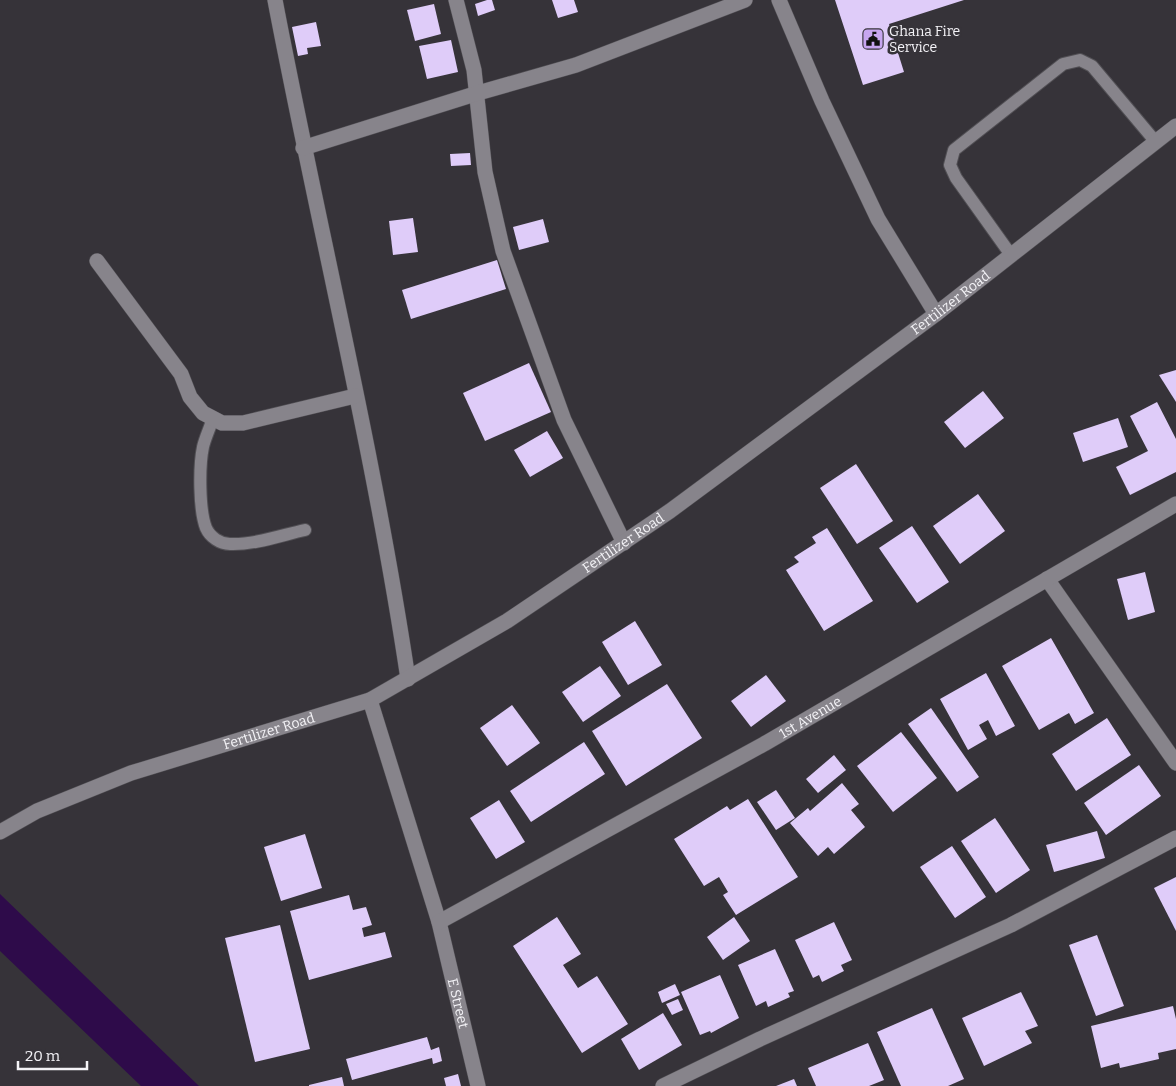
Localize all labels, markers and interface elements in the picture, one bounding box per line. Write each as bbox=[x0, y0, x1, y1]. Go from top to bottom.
place label: Ghana Fire Service bbox=[889, 23, 960, 56]
public building icon: Ghana Fire Service bbox=[861, 27, 885, 51]
street label: Fertilizer Road bbox=[908, 267, 993, 339]
street label: Fertilizer Road bbox=[579, 509, 667, 577]
street label: 1st Avenue bbox=[776, 693, 845, 742]
street label: Fertilizer Road bbox=[221, 709, 317, 753]
street label: E Street bbox=[444, 977, 472, 1030]
scale bar bbox=[18, 1038, 86, 1070]
text: 20 m bbox=[25, 1047, 61, 1065]

